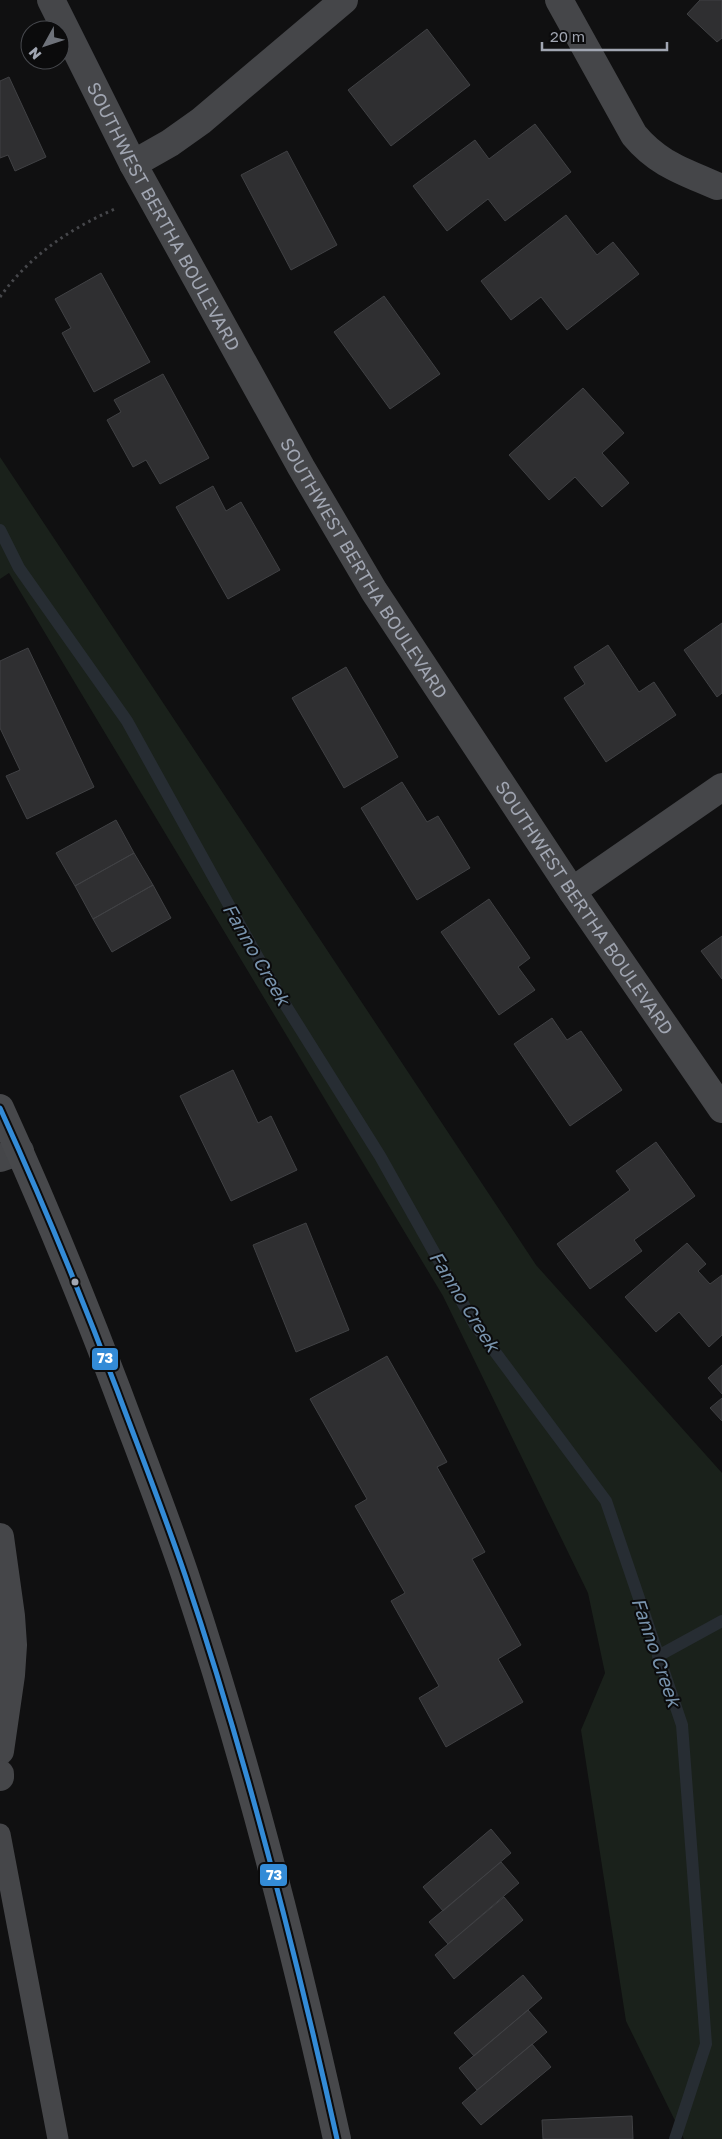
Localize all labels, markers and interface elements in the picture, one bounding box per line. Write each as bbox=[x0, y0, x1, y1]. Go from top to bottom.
north arrow bbox=[20, 20, 70, 70]
scale bar bbox=[542, 20, 667, 52]
text: 20 m bbox=[550, 27, 585, 45]
text: N bbox=[25, 44, 45, 63]
street label: SOUTHWEST BERTHA BOULEVARD bbox=[83, 78, 245, 354]
street label: SOUTHWEST BERTHA BOULEVARD bbox=[276, 434, 453, 702]
street label: SOUTHWEST BERTHA BOULEVARD bbox=[491, 776, 678, 1039]
water label: Fanno Creek bbox=[219, 899, 297, 1011]
water label: Fanno Creek bbox=[425, 1247, 506, 1357]
unlabelled marker bbox=[70, 1277, 80, 1287]
line badge: 73 bbox=[91, 1347, 119, 1371]
text: 73 bbox=[97, 1349, 113, 1366]
water label: Fanno Creek bbox=[628, 1594, 687, 1712]
line badge: 73 bbox=[259, 1863, 288, 1887]
text: 73 bbox=[266, 1866, 282, 1883]

